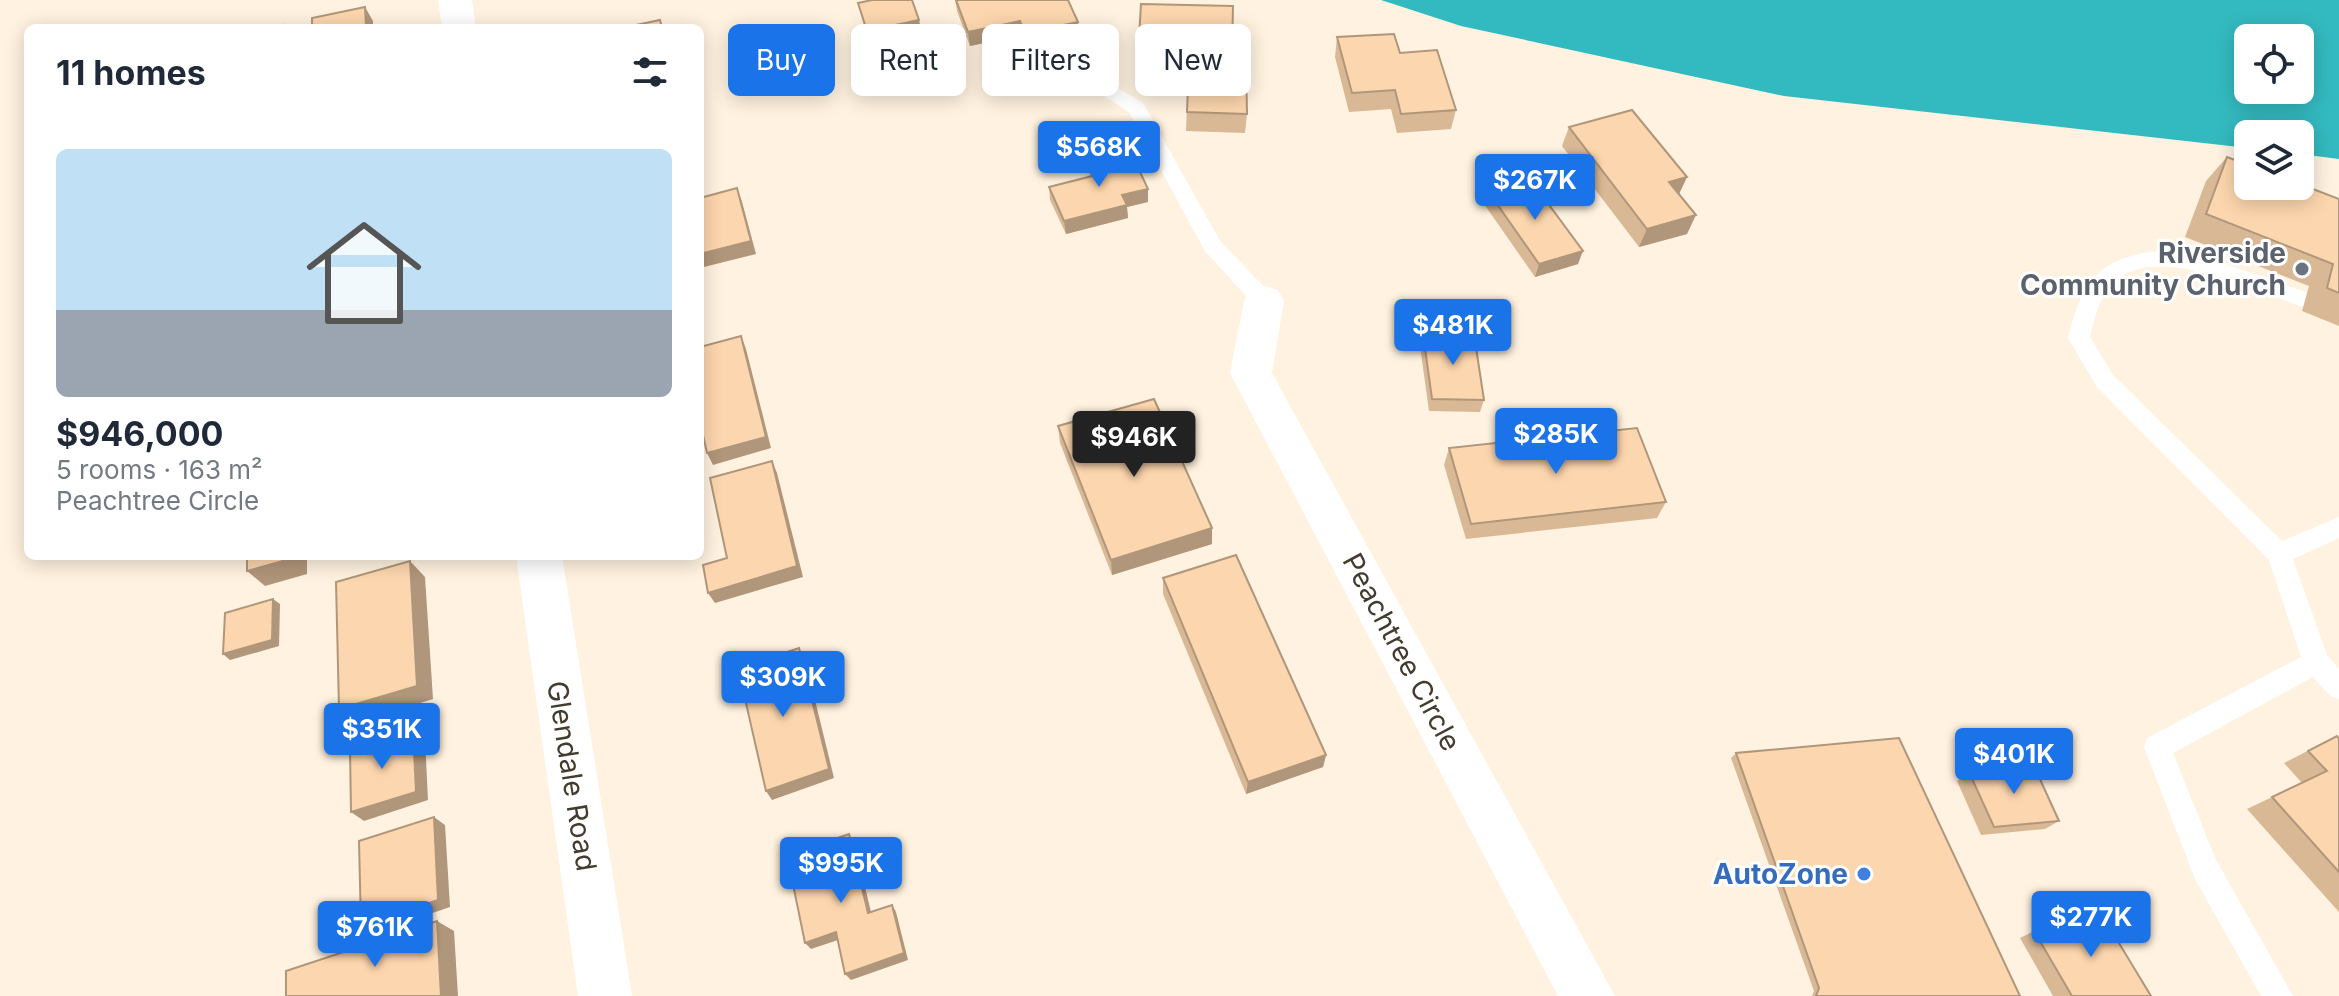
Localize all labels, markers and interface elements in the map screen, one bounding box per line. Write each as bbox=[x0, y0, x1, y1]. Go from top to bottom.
chip: Buy bbox=[728, 24, 835, 96]
chip: Rent bbox=[851, 24, 966, 96]
chip: Filters bbox=[982, 24, 1119, 96]
chip: New bbox=[1135, 24, 1251, 96]
map controls bbox=[2234, 24, 2314, 200]
button: locate bbox=[2234, 24, 2314, 104]
icon: filters bbox=[628, 50, 672, 94]
text: 11 homes bbox=[56, 52, 206, 93]
button: layers bbox=[2234, 120, 2314, 200]
pin: $568K bbox=[1043, 121, 1155, 189]
text: $568K bbox=[1056, 131, 1142, 162]
pin: $267K bbox=[1479, 154, 1591, 222]
text: $267K bbox=[1493, 164, 1577, 195]
icon: home bbox=[292, 201, 436, 345]
place label: Riverside Community Church bbox=[2020, 236, 2286, 302]
marker: Riverside Community Church bbox=[2293, 260, 2311, 278]
pin: $481K bbox=[1397, 299, 1509, 367]
text: $481K bbox=[1412, 309, 1494, 340]
pin: $285K bbox=[1500, 408, 1612, 476]
pin: $946K bbox=[1078, 411, 1190, 479]
text: $946,000 bbox=[56, 413, 224, 454]
text: $285K bbox=[1513, 418, 1599, 449]
text: $946K bbox=[1090, 421, 1178, 452]
text: 5 rooms · 163 m² bbox=[56, 454, 263, 485]
text: Peachtree Circle bbox=[56, 485, 259, 516]
street label: Peachtree Circle bbox=[1336, 547, 1468, 757]
pin: $309K bbox=[727, 651, 839, 719]
text: $309K bbox=[740, 661, 826, 692]
street label: Glendale Road bbox=[540, 679, 604, 873]
pin: $351K bbox=[326, 703, 438, 771]
text: $351K bbox=[342, 713, 422, 744]
pin: $401K bbox=[1958, 728, 2070, 796]
text: $401K bbox=[1973, 738, 2055, 769]
pin: $995K bbox=[785, 837, 897, 905]
text: $995K bbox=[798, 847, 884, 878]
place label: AutoZone bbox=[1713, 857, 1848, 891]
marker: AutoZone bbox=[1855, 865, 1873, 883]
pin: $277K bbox=[2035, 891, 2147, 959]
pin: $761K bbox=[319, 901, 431, 969]
text: $277K bbox=[2050, 901, 2132, 932]
text: $761K bbox=[336, 911, 414, 942]

